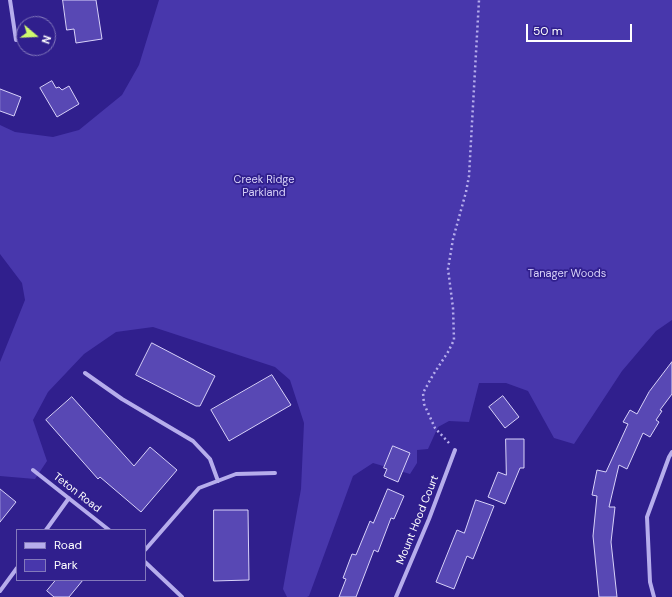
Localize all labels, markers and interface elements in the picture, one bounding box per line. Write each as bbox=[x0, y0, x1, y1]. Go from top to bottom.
north arrow bbox=[16, 16, 56, 56]
scale bar bbox=[528, 16, 634, 42]
text: 50 m bbox=[533, 23, 562, 39]
text: N bbox=[38, 34, 54, 46]
park label: Creek Ridge Parkland bbox=[234, 173, 294, 199]
park label: Tanager Woods bbox=[528, 267, 606, 281]
street label: Teton Road bbox=[51, 470, 103, 516]
street label: Mount Hood Court bbox=[394, 473, 442, 567]
legend bbox=[16, 529, 146, 581]
text: Road bbox=[54, 537, 82, 553]
text: Park bbox=[54, 557, 78, 573]

